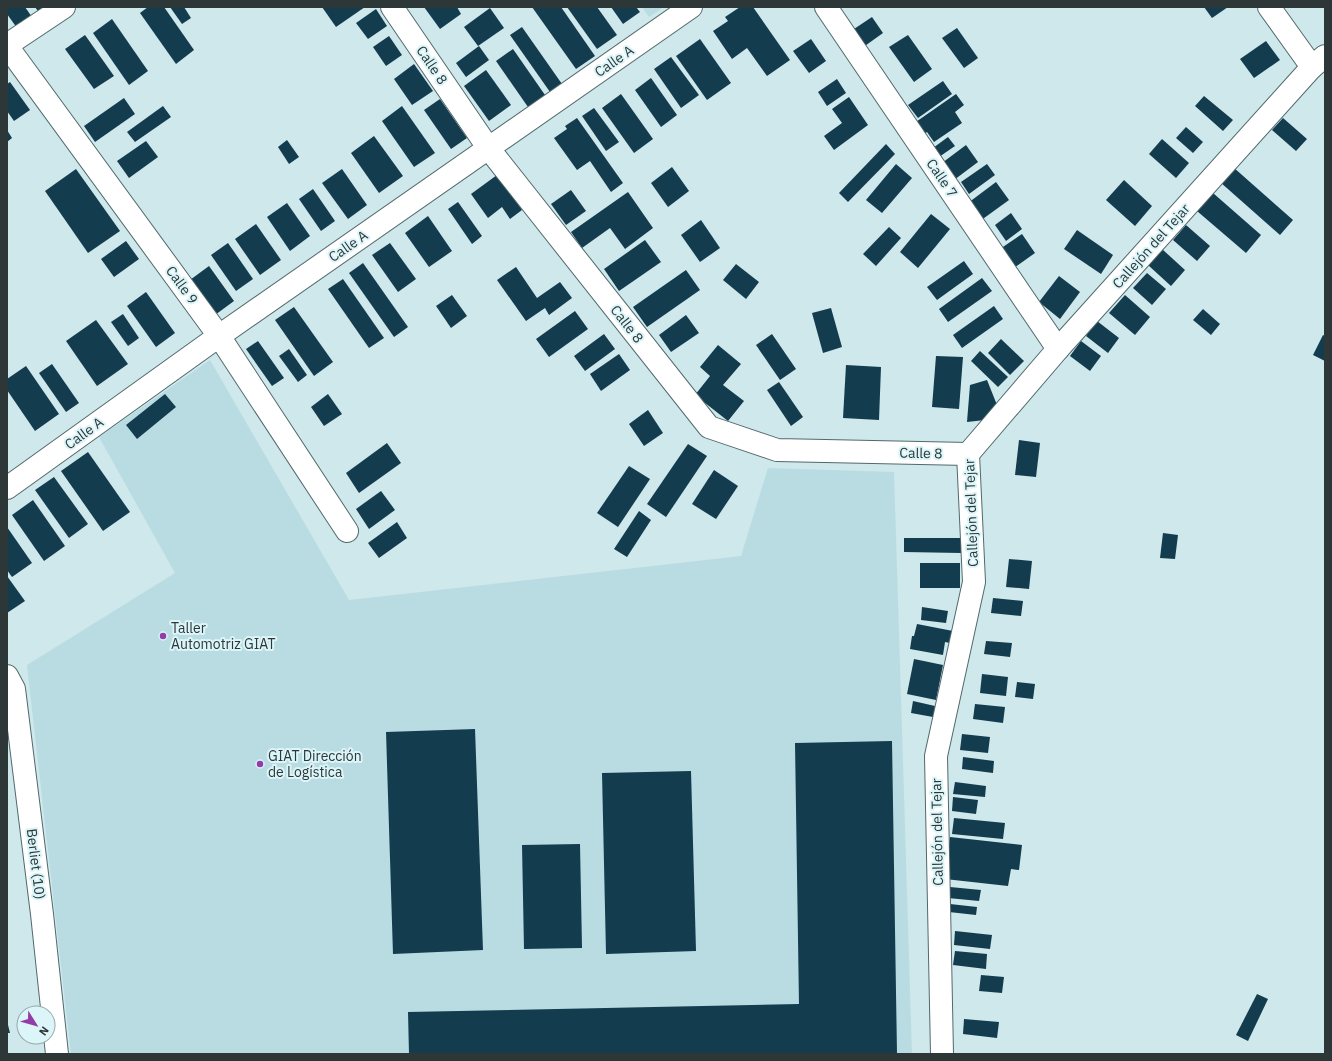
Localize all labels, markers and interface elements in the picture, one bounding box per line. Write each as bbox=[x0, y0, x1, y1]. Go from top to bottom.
street label: Calle A bbox=[591, 41, 637, 81]
street label: Calle 8 bbox=[412, 42, 452, 88]
street label: Calle 7 bbox=[922, 155, 962, 201]
street label: Callejón del Tejar bbox=[1108, 200, 1194, 292]
street label: Calle A bbox=[325, 226, 371, 266]
street label: Calle 9 bbox=[162, 262, 202, 308]
street label: Calle 8 bbox=[607, 301, 647, 347]
street label: Calle A bbox=[61, 413, 107, 453]
street label: Calle 8 bbox=[899, 444, 943, 462]
street label: Callejón del Tejar bbox=[960, 459, 982, 567]
place label: Taller Automotriz GIAT bbox=[171, 619, 275, 653]
marker: Taller Automotriz GIAT bbox=[158, 631, 168, 641]
place label: GIAT Dirección de Logística bbox=[268, 747, 362, 781]
marker: GIAT Dirección de Logística bbox=[255, 759, 265, 769]
street label: Callejón del Tejar bbox=[927, 778, 947, 886]
street label: Berliet (10) bbox=[23, 827, 49, 901]
north arrow bbox=[16, 1005, 56, 1045]
text: N bbox=[36, 1024, 52, 1038]

